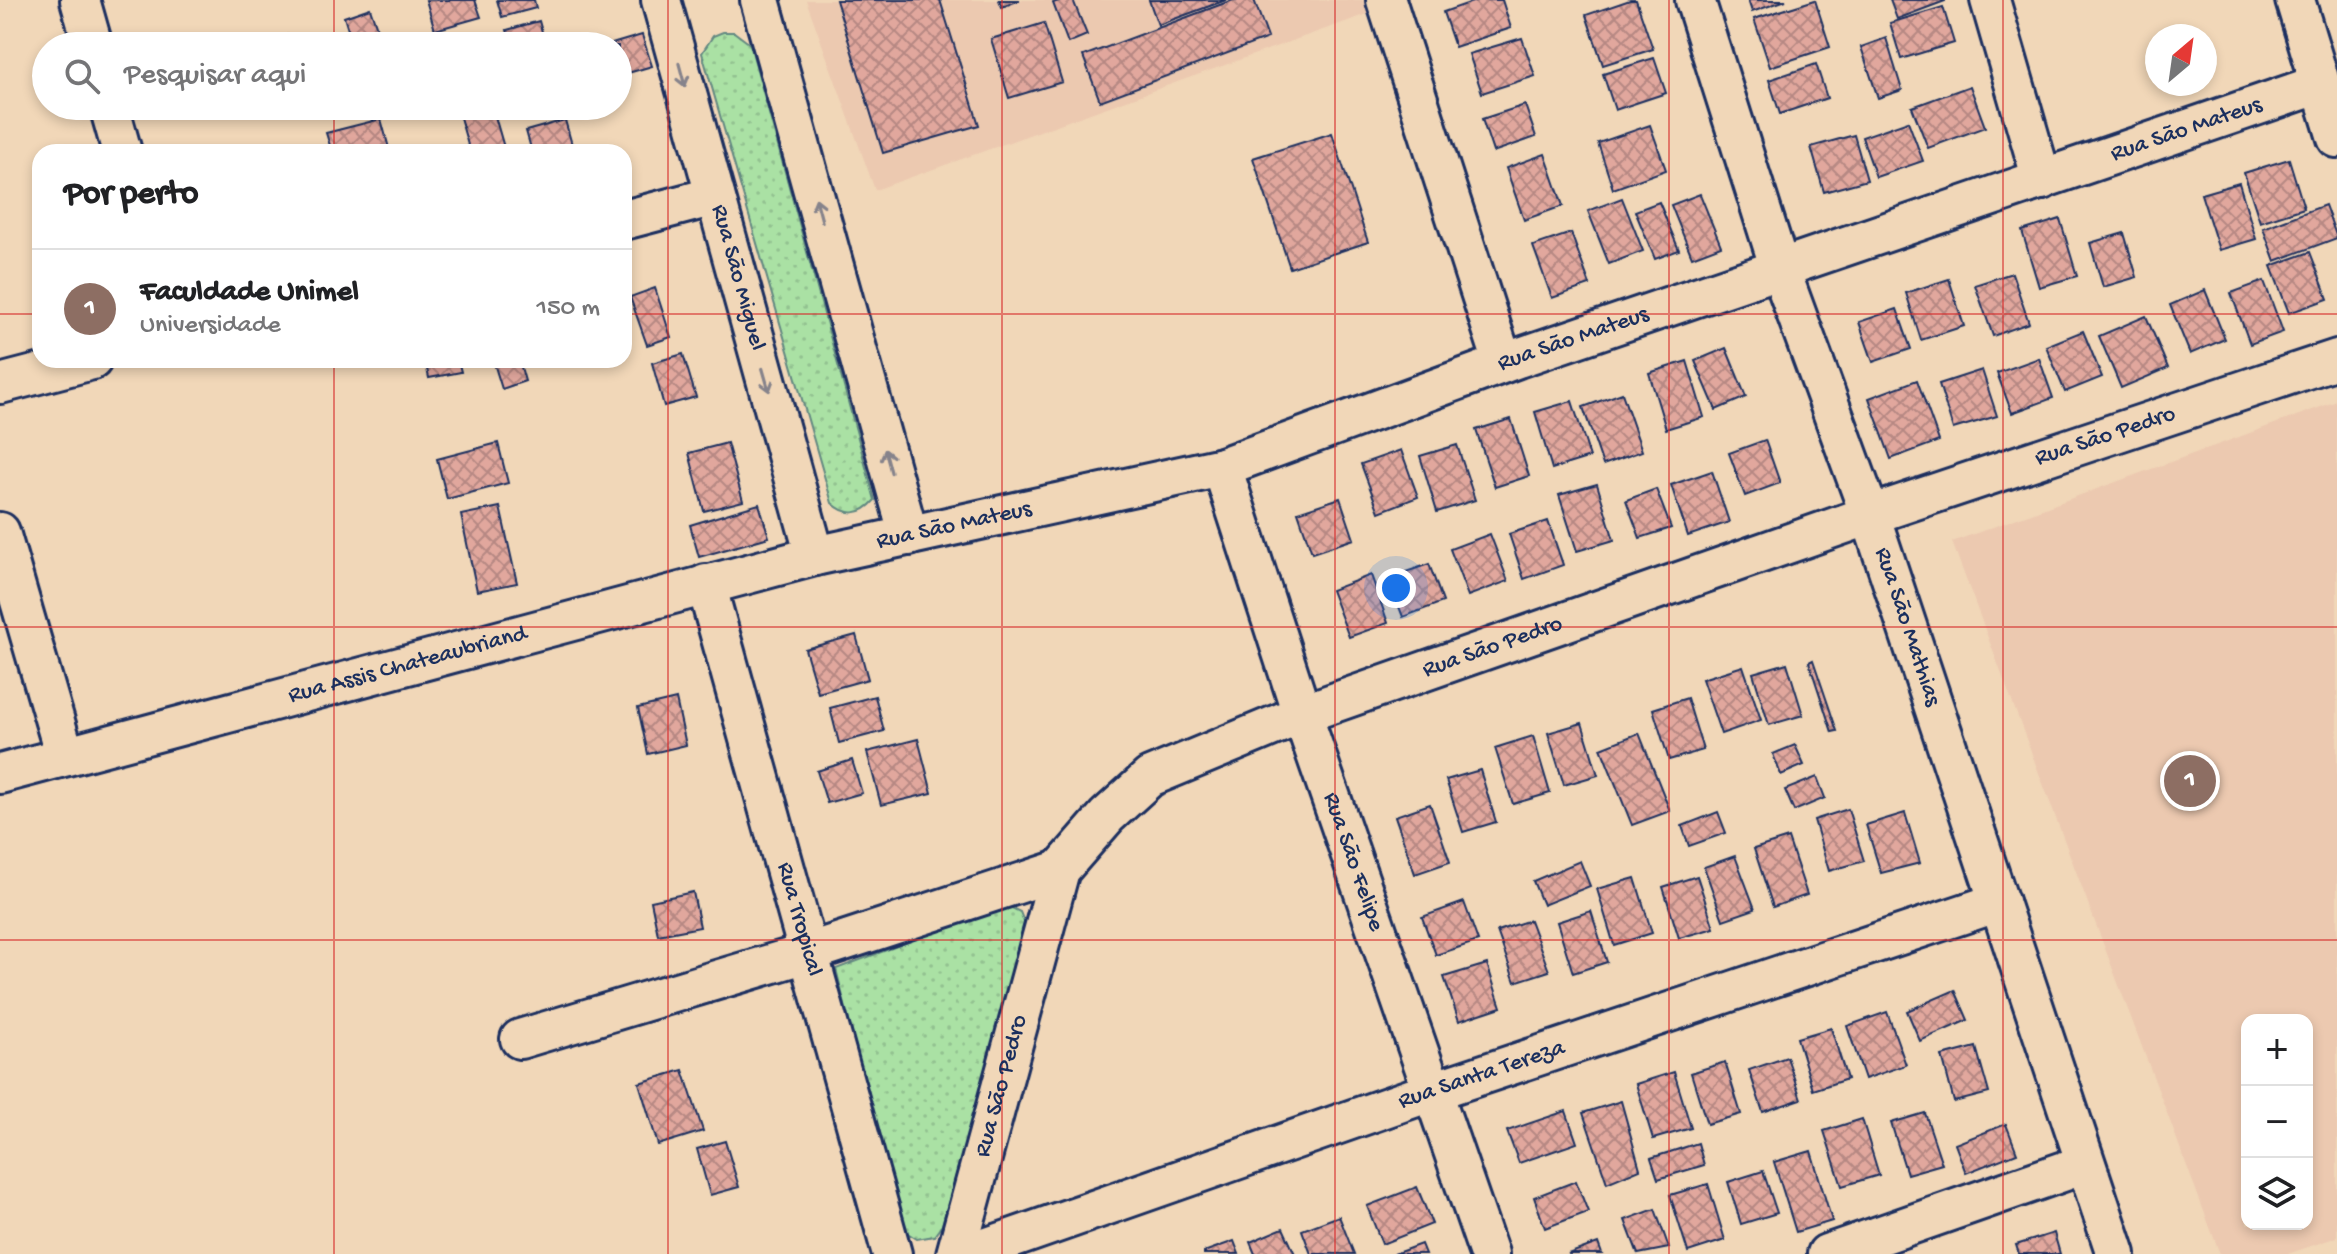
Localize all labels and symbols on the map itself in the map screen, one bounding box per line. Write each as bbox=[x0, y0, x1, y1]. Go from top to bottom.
north arrow bbox=[2145, 24, 2217, 96]
one-way arrow bbox=[675, 62, 690, 88]
street label: Rua São Mateus bbox=[2107, 90, 2267, 169]
one-way arrow bbox=[810, 198, 825, 224]
street label: Rua São Miguel bbox=[704, 201, 772, 354]
street label: Rua São Mateus bbox=[1494, 300, 1654, 379]
one-way arrow bbox=[760, 366, 775, 392]
street label: Rua São Pedro bbox=[2031, 399, 2179, 473]
one-way arrow bbox=[880, 448, 895, 474]
street label: Rua São Mateus bbox=[874, 494, 1035, 557]
street label: Rua São Mathias bbox=[1867, 544, 1948, 711]
your location bbox=[1376, 568, 1416, 608]
street label: Rua São Pedro bbox=[1419, 609, 1566, 685]
street label: Rua Assis Chateaubriand bbox=[285, 619, 532, 711]
pin: 1 bbox=[2164, 751, 2216, 811]
street label: Rua São Felipe bbox=[1316, 789, 1391, 936]
street label: Rua Tropical bbox=[769, 859, 829, 979]
street label: Rua São Pedro bbox=[968, 1012, 1035, 1160]
street label: Rua Santa Tereza bbox=[1394, 1033, 1569, 1117]

